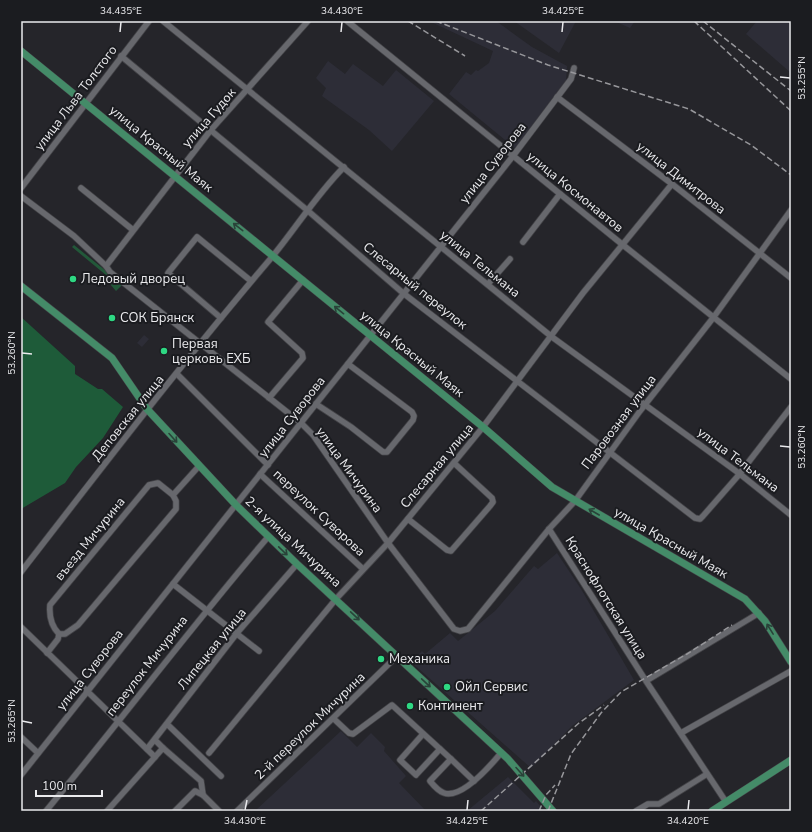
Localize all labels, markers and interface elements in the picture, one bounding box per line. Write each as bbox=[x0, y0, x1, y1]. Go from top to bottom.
text: 34.435°E bbox=[100, 4, 142, 18]
text: 34.430°E bbox=[321, 4, 363, 18]
text: 34.425°E bbox=[542, 4, 584, 18]
street label: улица Льва Толстого bbox=[30, 42, 122, 154]
text: 53.255°N bbox=[795, 56, 809, 100]
street label: улица Гудок bbox=[178, 84, 240, 152]
street label: улица Красный Маяк bbox=[105, 101, 217, 197]
street label: улица Суворова bbox=[456, 119, 530, 207]
street label: улица Димитрова bbox=[633, 138, 729, 218]
street label: улица Космонавтов bbox=[523, 147, 627, 237]
one-way arrow bbox=[233, 223, 244, 232]
street label: улица Тельмана bbox=[436, 226, 524, 302]
street label: Слесарный переулок bbox=[359, 238, 471, 334]
place label: Ледовый дворец bbox=[81, 270, 185, 288]
marker: Ледовый дворец bbox=[68, 274, 78, 284]
one-way arrow bbox=[333, 305, 344, 314]
street label: улица Красный Маяк bbox=[356, 306, 468, 402]
place label: СОК Брянск bbox=[120, 309, 194, 327]
marker: СОК Брянск bbox=[107, 313, 117, 323]
text: 53.260°N bbox=[5, 331, 19, 375]
place label: Первая церковь ЕХБ bbox=[172, 335, 251, 368]
marker: Первая церковь ЕХБ bbox=[159, 346, 169, 356]
street label: Деповская улица bbox=[88, 371, 168, 465]
street label: Паровозная улица bbox=[577, 371, 661, 473]
street label: улица Суворова bbox=[255, 373, 329, 461]
street label: Слесарная улица bbox=[396, 420, 478, 512]
street label: улица Мичурина bbox=[312, 423, 386, 517]
street label: улица Тельмана bbox=[693, 423, 783, 497]
text: 53.260°N bbox=[795, 425, 809, 469]
one-way arrow bbox=[169, 433, 178, 443]
street label: переулок Суворова bbox=[269, 466, 369, 560]
street label: 2-я улица Мичурина bbox=[241, 492, 345, 592]
street label: въезд Мичурина bbox=[51, 493, 129, 585]
street label: улица Красный Маяк bbox=[611, 503, 731, 583]
one-way arrow bbox=[588, 507, 600, 515]
street label: Краснофлотская улица bbox=[561, 533, 651, 663]
one-way arrow bbox=[278, 546, 288, 556]
street label: Липецкая улица bbox=[174, 604, 250, 694]
street label: переулок Мичурина bbox=[102, 612, 192, 720]
one-way arrow bbox=[349, 612, 360, 621]
one-way arrow bbox=[766, 623, 774, 635]
street label: улица Суворова bbox=[53, 626, 127, 714]
place label: Механика bbox=[389, 650, 450, 668]
marker: Механика bbox=[376, 654, 386, 664]
street label: 2-й переулок Мичурина bbox=[251, 668, 369, 784]
one-way arrow bbox=[421, 678, 431, 688]
place label: Ойл Сервис bbox=[455, 678, 528, 696]
marker: Ойл Сервис bbox=[442, 682, 452, 692]
place label: Континент bbox=[418, 697, 483, 715]
text: 53.265°N bbox=[5, 699, 19, 743]
marker: Континент bbox=[405, 701, 415, 711]
one-way arrow bbox=[516, 767, 525, 777]
scale bar bbox=[36, 772, 102, 798]
text: 100 m bbox=[42, 778, 77, 794]
text: 34.430°E bbox=[224, 814, 266, 828]
text: 34.425°E bbox=[446, 814, 488, 828]
text: 34.420°E bbox=[667, 814, 709, 828]

